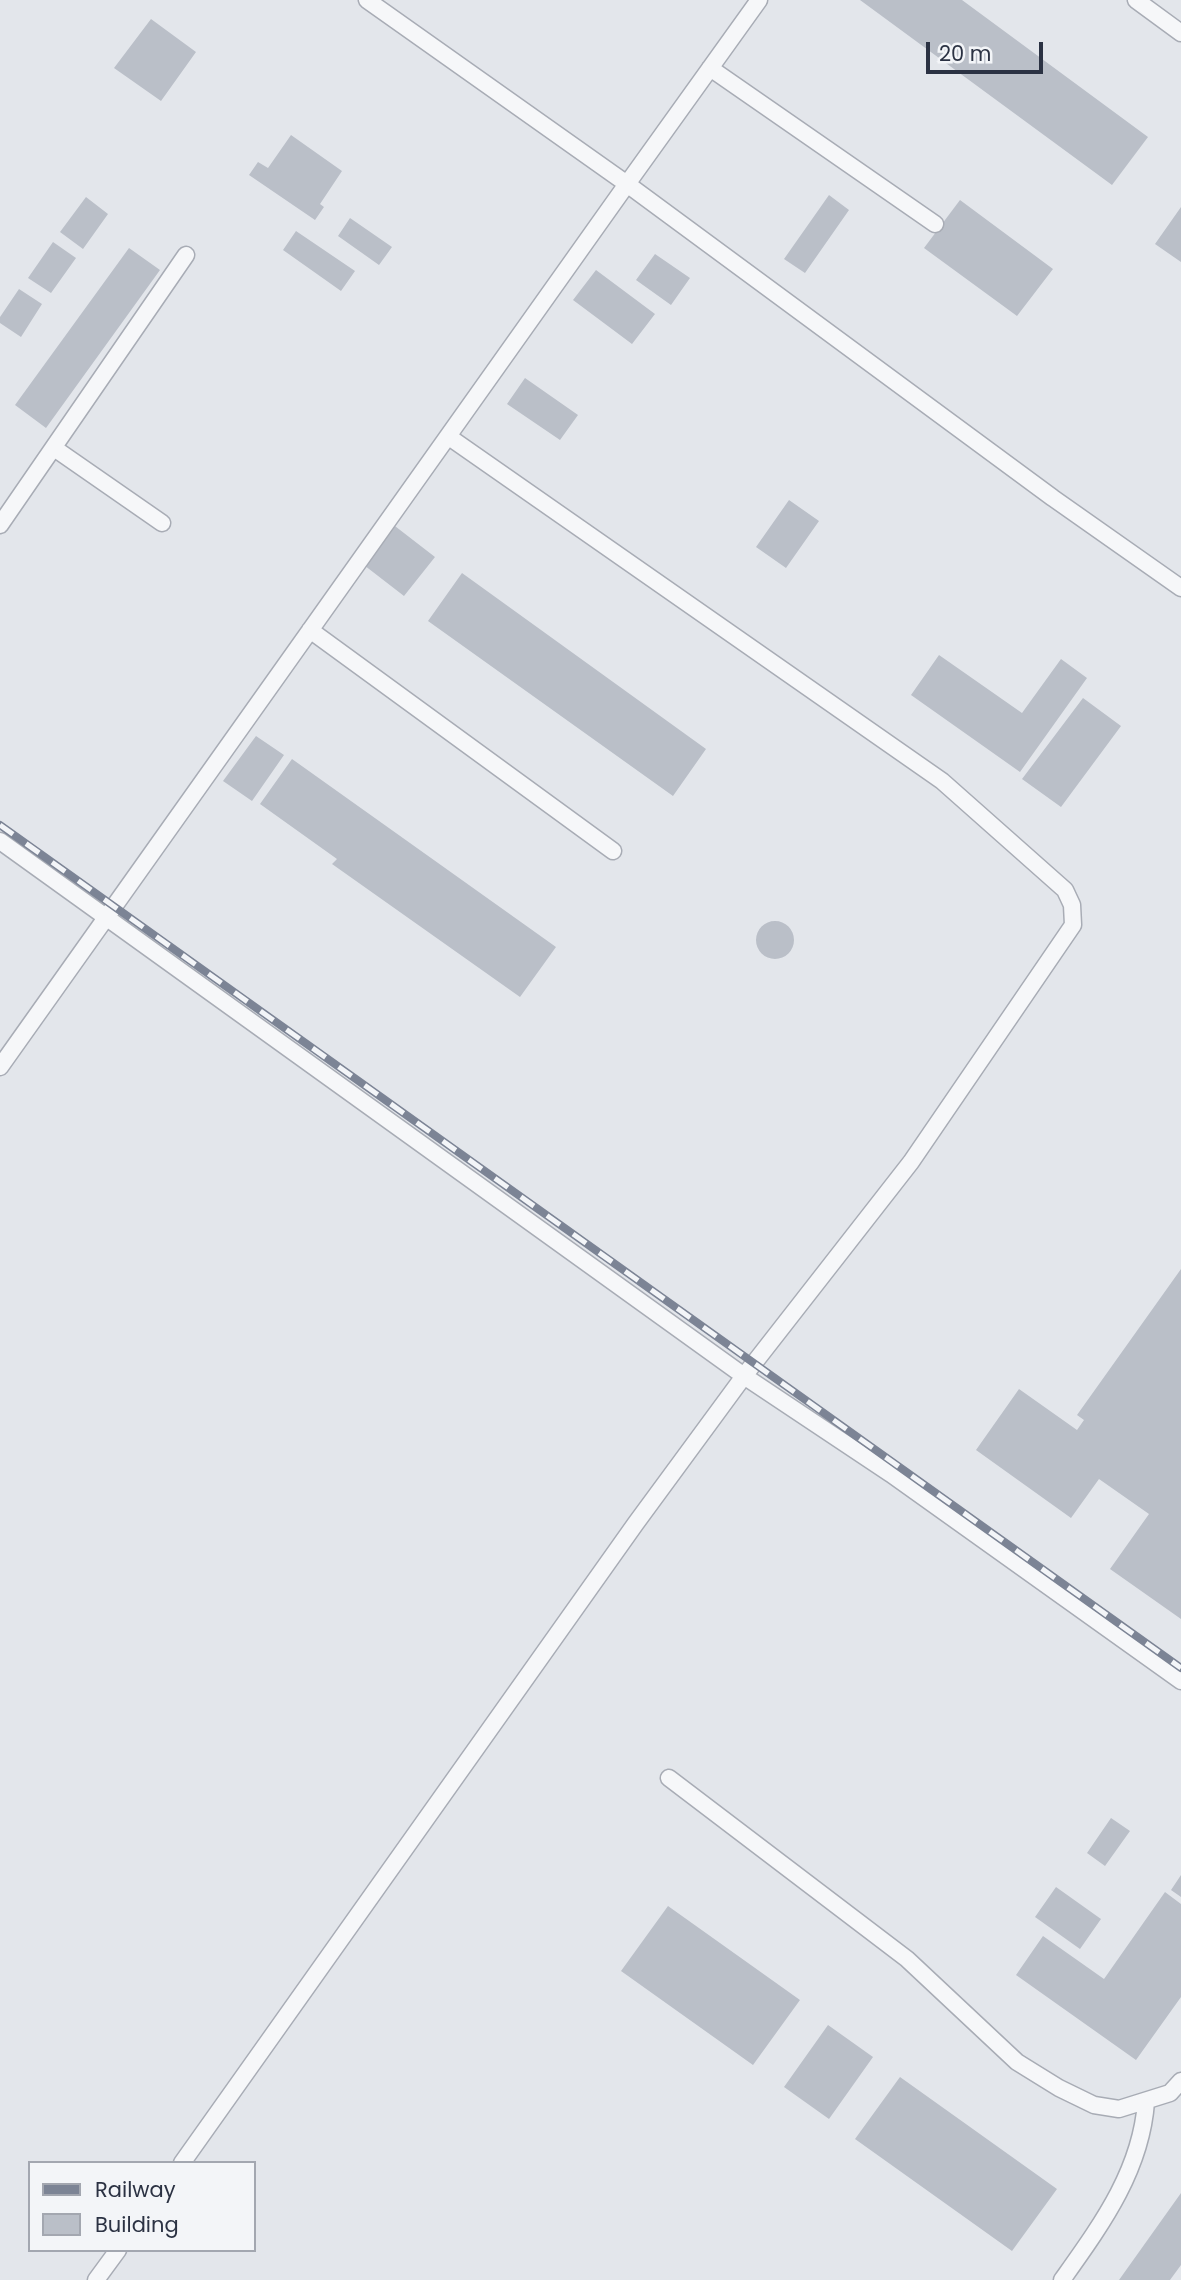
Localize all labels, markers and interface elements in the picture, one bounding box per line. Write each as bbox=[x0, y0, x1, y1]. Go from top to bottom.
scale bar bbox=[929, 28, 1046, 72]
text: 20 m bbox=[939, 39, 992, 68]
legend bbox=[28, 2161, 256, 2252]
text: Railway bbox=[95, 2175, 176, 2204]
text: Building bbox=[95, 2210, 179, 2239]

